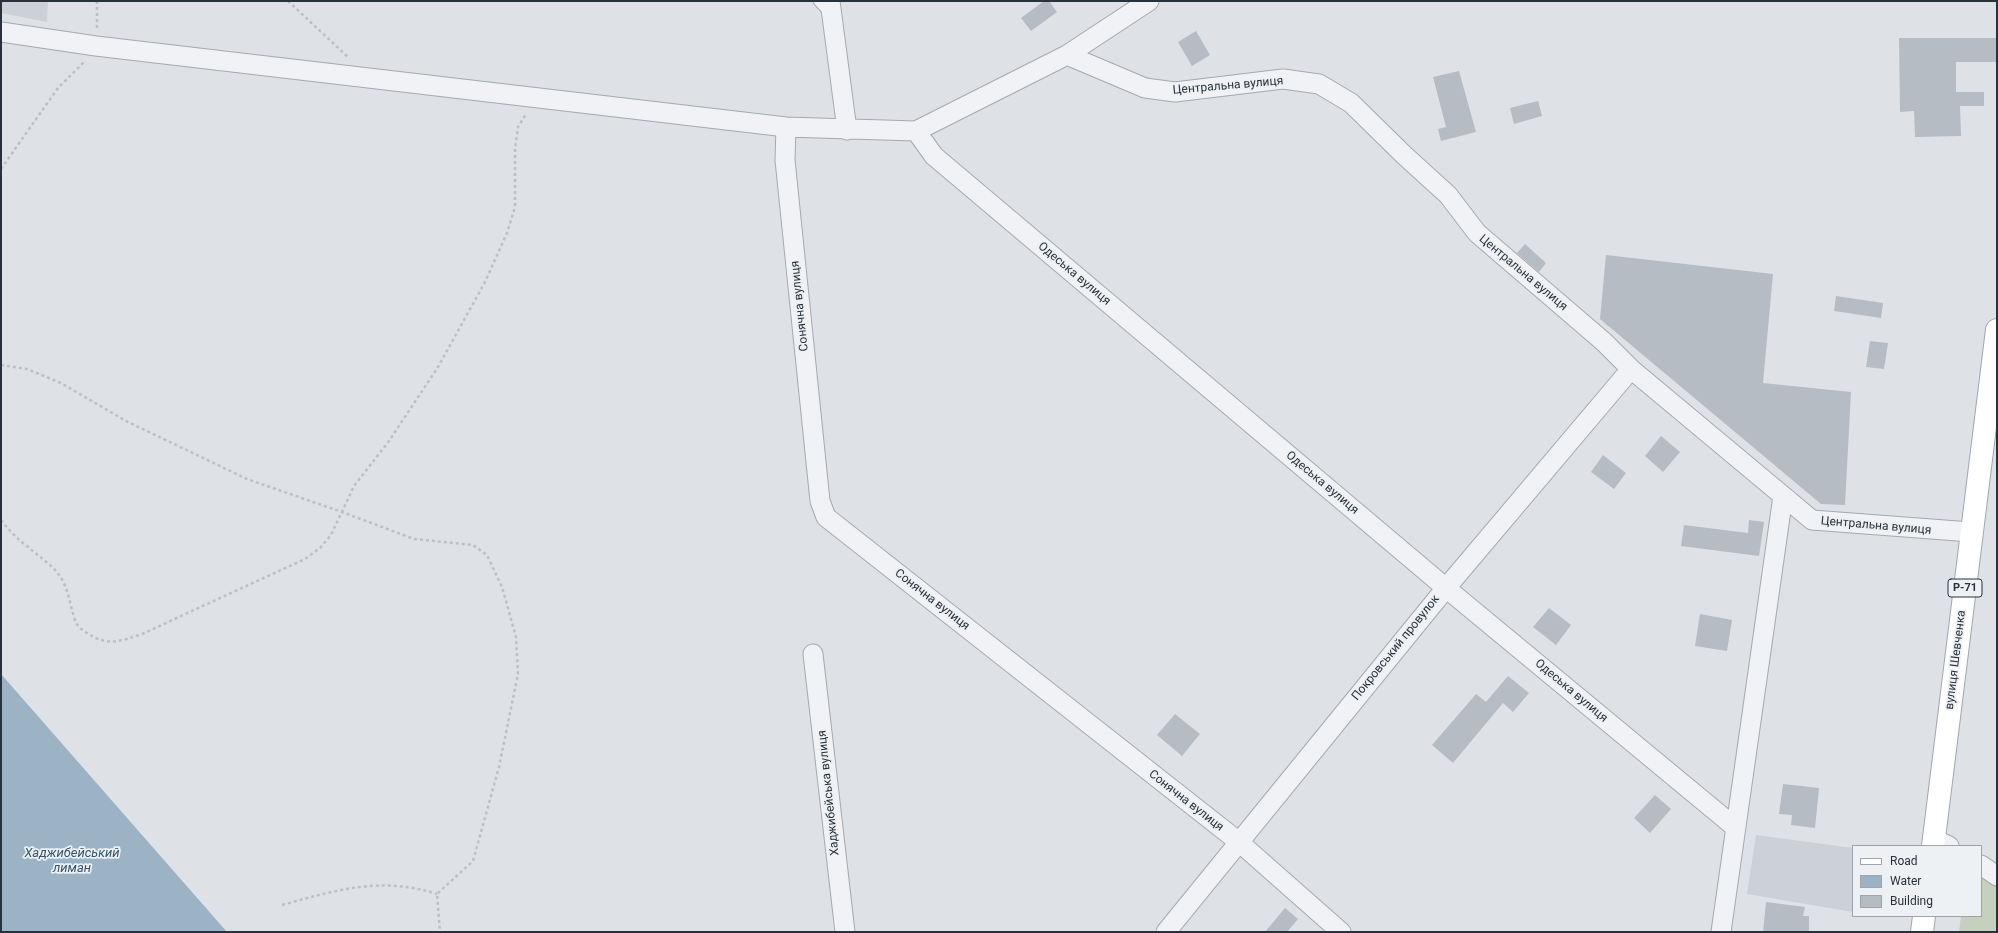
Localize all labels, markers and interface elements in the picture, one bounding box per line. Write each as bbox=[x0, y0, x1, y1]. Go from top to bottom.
street label: Центральна вулиця bbox=[1172, 74, 1284, 98]
street label: Центральна вулиця bbox=[1476, 232, 1570, 314]
street label: Одеська вулиця bbox=[1035, 239, 1113, 309]
street label: Сонячна вулиця bbox=[788, 260, 812, 352]
street label: Одеська вулиця bbox=[1283, 448, 1361, 518]
street label: Центральна вулиця bbox=[1820, 514, 1932, 538]
street label: Сонячна вулиця bbox=[892, 566, 972, 634]
road number: Р-71 bbox=[1948, 579, 1982, 597]
street label: Покровський провулок bbox=[1349, 592, 1443, 704]
street label: вулиця Шевченка bbox=[1943, 609, 1969, 711]
street label: Одеська вулиця bbox=[1532, 656, 1610, 726]
street label: Хаджибейська вулиця bbox=[815, 730, 843, 856]
street label: Сонячна вулиця bbox=[1146, 767, 1226, 835]
legend bbox=[1852, 845, 1982, 917]
water label: Хаджибейський лиман bbox=[24, 846, 120, 877]
text: Road bbox=[1890, 854, 1918, 868]
text: Water bbox=[1890, 874, 1921, 888]
text: Building bbox=[1890, 894, 1933, 908]

